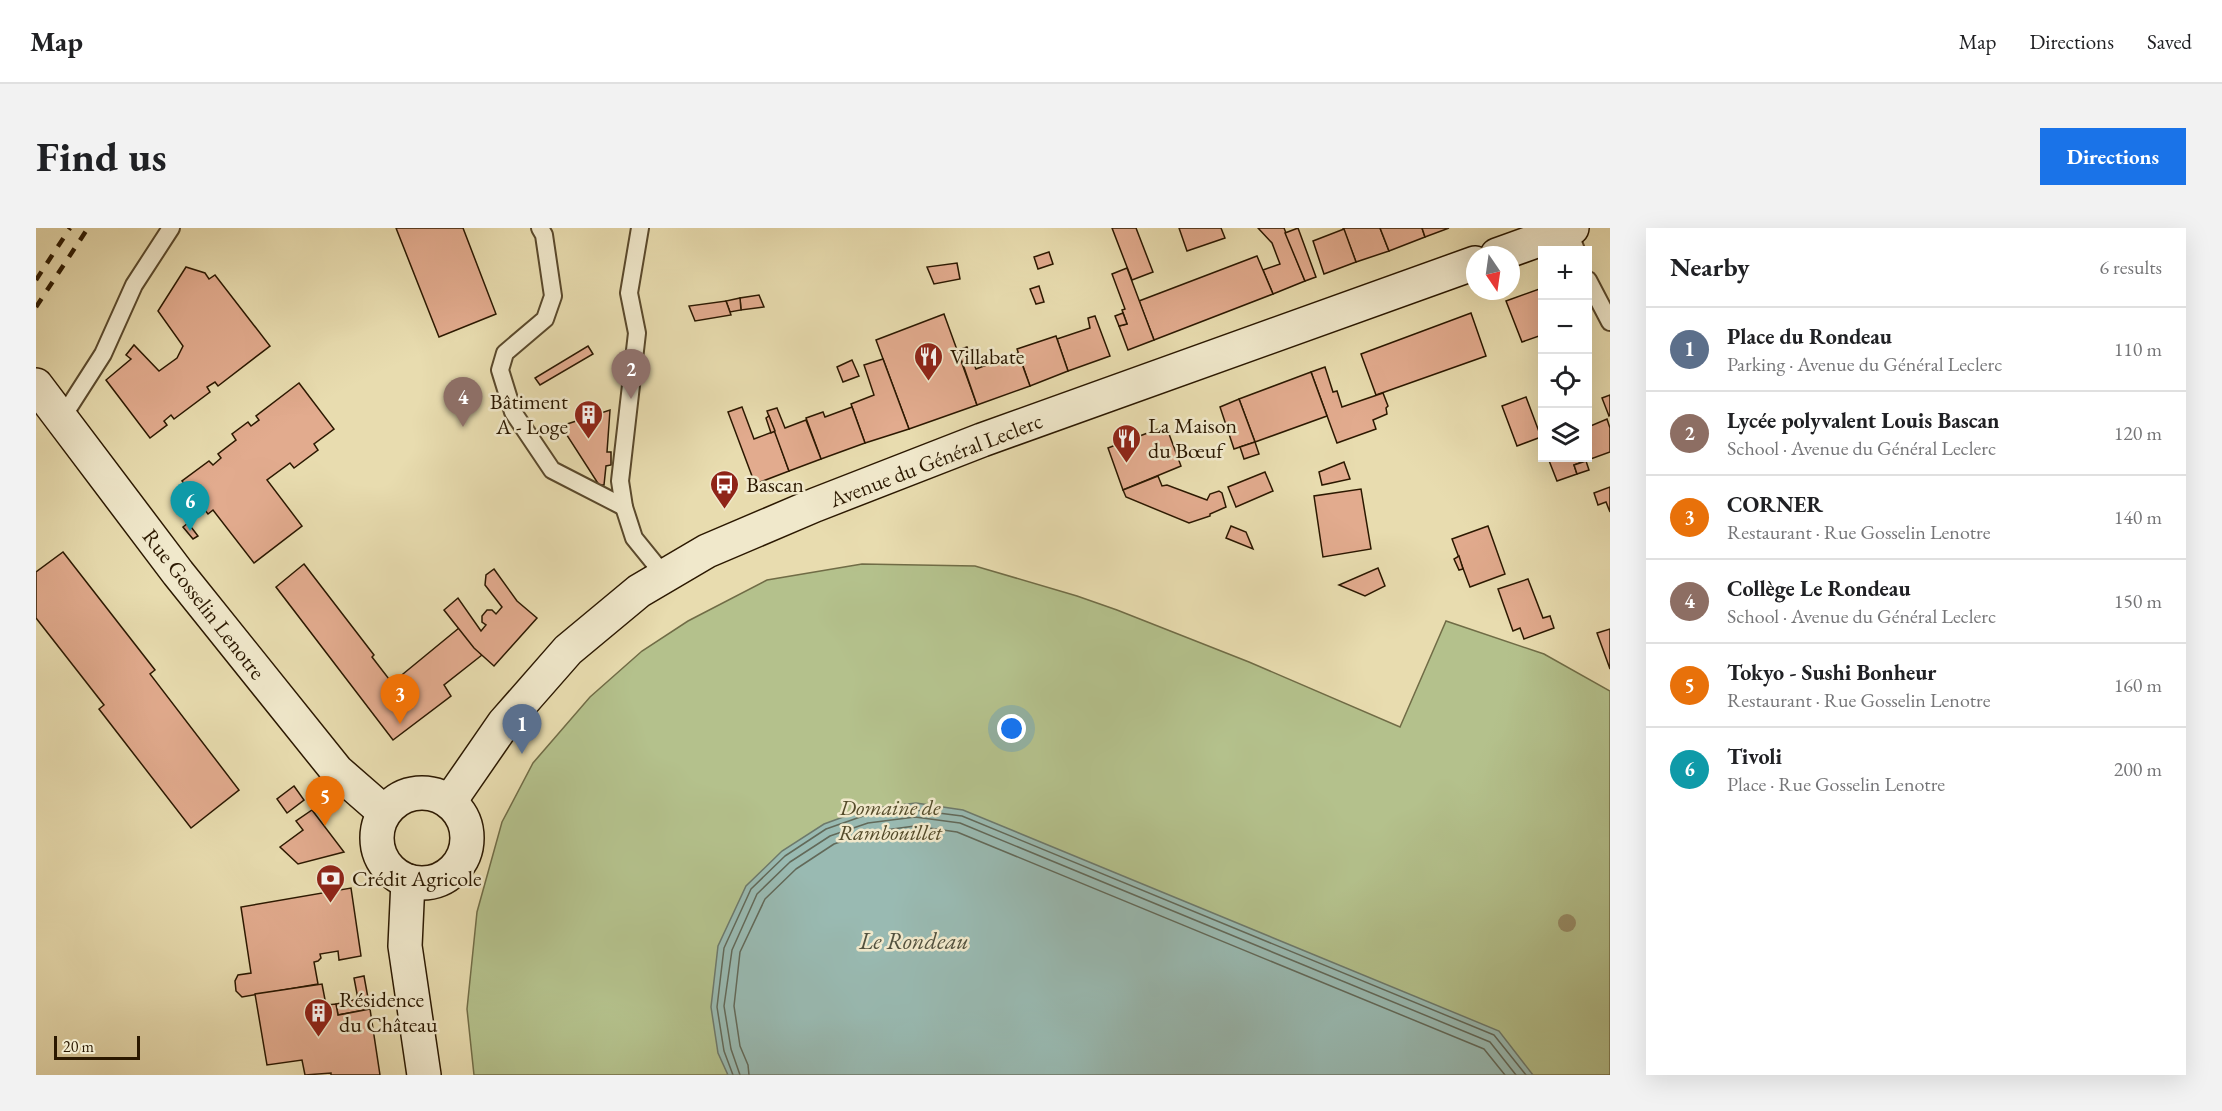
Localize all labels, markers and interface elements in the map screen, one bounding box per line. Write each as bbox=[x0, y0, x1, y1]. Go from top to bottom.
text: Map bbox=[30, 23, 83, 59]
text: Map bbox=[1959, 28, 1996, 55]
text: Directions bbox=[2029, 28, 2114, 55]
text: Saved bbox=[2147, 28, 2192, 55]
button: Directions bbox=[2040, 128, 2186, 185]
text: Find us bbox=[36, 129, 167, 184]
north arrow bbox=[1466, 246, 1520, 300]
map controls bbox=[1538, 246, 1592, 462]
button: + bbox=[1538, 246, 1592, 300]
text: Nearby bbox=[1670, 250, 1750, 284]
text: 6 results bbox=[2099, 254, 2162, 280]
button: − bbox=[1538, 300, 1592, 354]
text: Place du Rondeau bbox=[1727, 322, 1892, 351]
text: 1 bbox=[1684, 336, 1695, 362]
text: 110 m bbox=[2114, 336, 2162, 362]
restaurant icon: Villabate bbox=[913, 340, 945, 382]
place label: Villabate bbox=[950, 342, 1025, 371]
pin: 2 bbox=[612, 350, 650, 399]
text: Parking · Avenue du Général Leclerc bbox=[1727, 351, 2002, 377]
button: locate bbox=[1538, 354, 1592, 408]
pin: 4 bbox=[444, 378, 482, 427]
place label: Bâtiment A - Loge bbox=[490, 387, 568, 441]
building icon: Bâtiment A - Loge bbox=[573, 398, 605, 440]
street label: Avenue du Général Leclerc bbox=[825, 406, 1047, 514]
text: Lycée polyvalent Louis Bascan bbox=[1727, 406, 2000, 435]
button: layers bbox=[1538, 408, 1592, 462]
place label: La Maison du Bœuf bbox=[1148, 411, 1238, 465]
text: 2 bbox=[1684, 420, 1695, 446]
text: 120 m bbox=[2114, 420, 2162, 446]
restaurant icon: La Maison du Bœuf bbox=[1111, 422, 1143, 464]
text: School · Avenue du Général Leclerc bbox=[1727, 435, 1996, 461]
bus stop icon: Bascan bbox=[709, 468, 741, 510]
place label: Bascan bbox=[746, 470, 804, 499]
pin: 6 bbox=[170, 482, 210, 531]
text: CORNER bbox=[1727, 490, 1823, 519]
text: 3 bbox=[1684, 504, 1695, 530]
text: 140 m bbox=[2114, 504, 2162, 530]
text: Restaurant · Rue Gosselin Lenotre bbox=[1727, 519, 1991, 545]
street label: Rue Gosselin Lenotre bbox=[136, 523, 272, 686]
text: Collège Le Rondeau bbox=[1727, 574, 1911, 603]
text: 4 bbox=[1684, 588, 1695, 614]
text: 150 m bbox=[2114, 588, 2162, 614]
text: School · Avenue du Général Leclerc bbox=[1727, 603, 1996, 629]
text: Tokyo - Sushi Bonheur bbox=[1727, 658, 1936, 687]
text: 5 bbox=[1684, 672, 1695, 698]
text: 160 m bbox=[2114, 672, 2162, 698]
pin: 3 bbox=[380, 674, 420, 724]
text: Restaurant · Rue Gosselin Lenotre bbox=[1727, 687, 1991, 713]
pin: 1 bbox=[502, 704, 542, 754]
your location bbox=[997, 714, 1026, 743]
text: Tivoli bbox=[1727, 742, 1782, 771]
text: 6 bbox=[1684, 756, 1695, 782]
text: 200 m bbox=[2114, 756, 2162, 782]
text: Place · Rue Gosselin Lenotre bbox=[1727, 771, 1945, 797]
pin: 5 bbox=[306, 776, 344, 826]
park label: Domaine de Rambouillet bbox=[838, 793, 944, 847]
bank icon: Crédit Agricole bbox=[315, 862, 347, 904]
place label: Crédit Agricole bbox=[352, 864, 482, 893]
water label: Le Rondeau bbox=[858, 925, 969, 956]
place label: Résidence du Château bbox=[339, 985, 438, 1039]
building icon: Résidence du Château bbox=[302, 996, 334, 1038]
scale bar bbox=[54, 1033, 140, 1060]
text: 20 m bbox=[63, 1036, 94, 1057]

